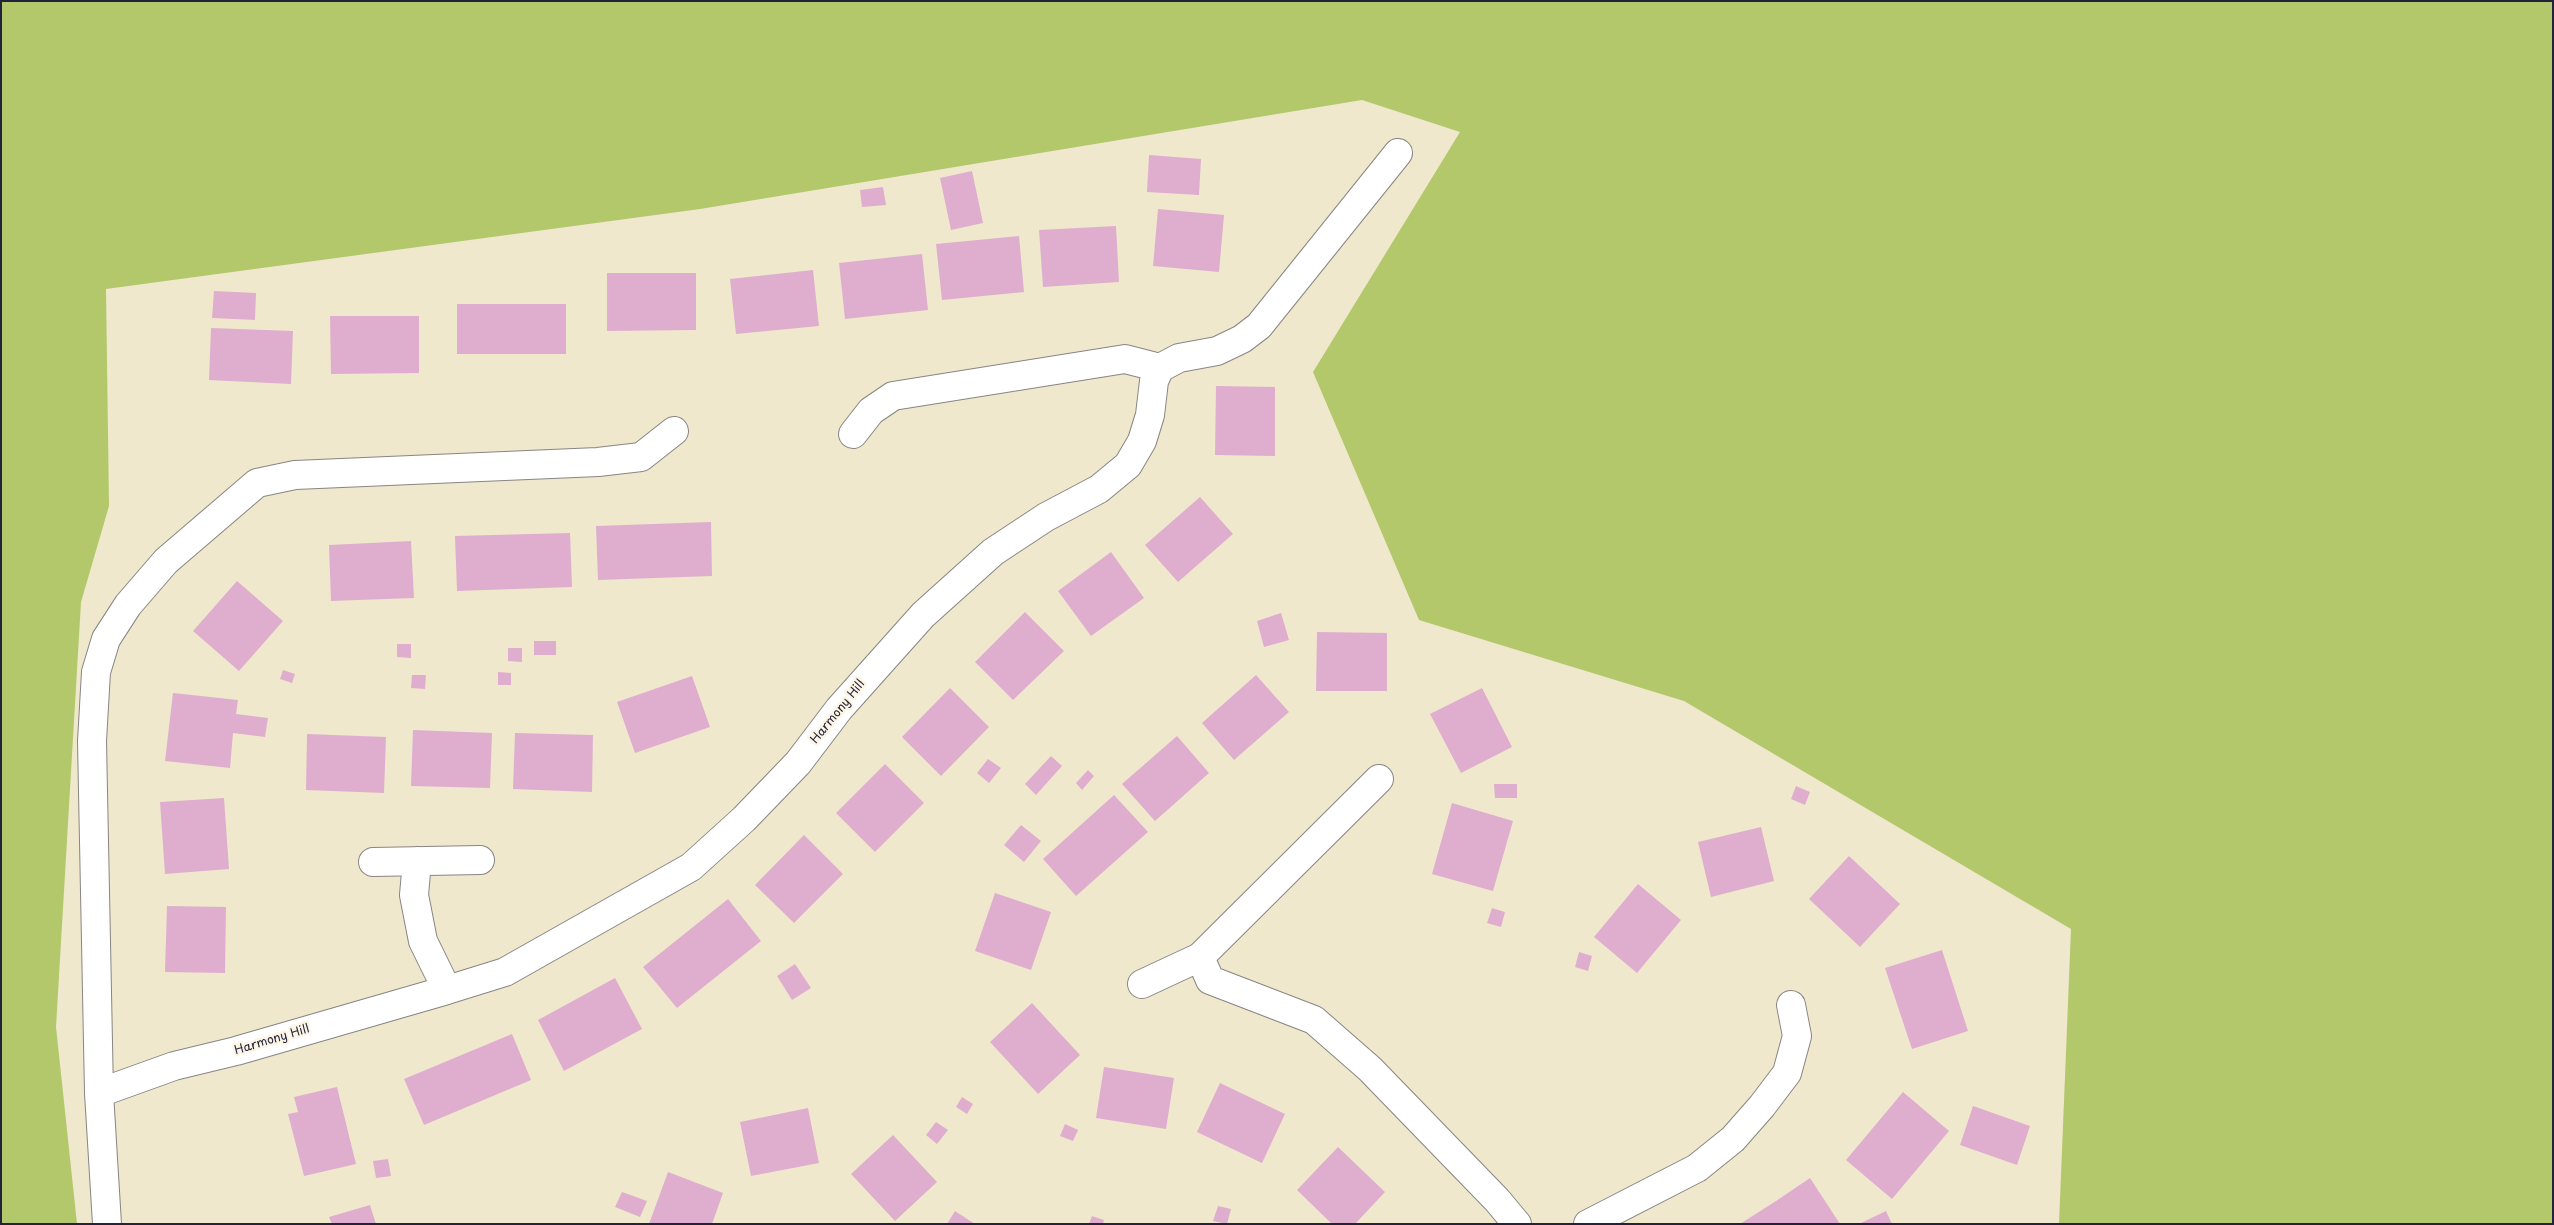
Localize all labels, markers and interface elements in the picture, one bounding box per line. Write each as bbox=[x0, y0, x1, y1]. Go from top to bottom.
street label: Harmony Hill bbox=[808, 677, 868, 747]
street label: Harmony Hill bbox=[233, 1022, 311, 1058]

